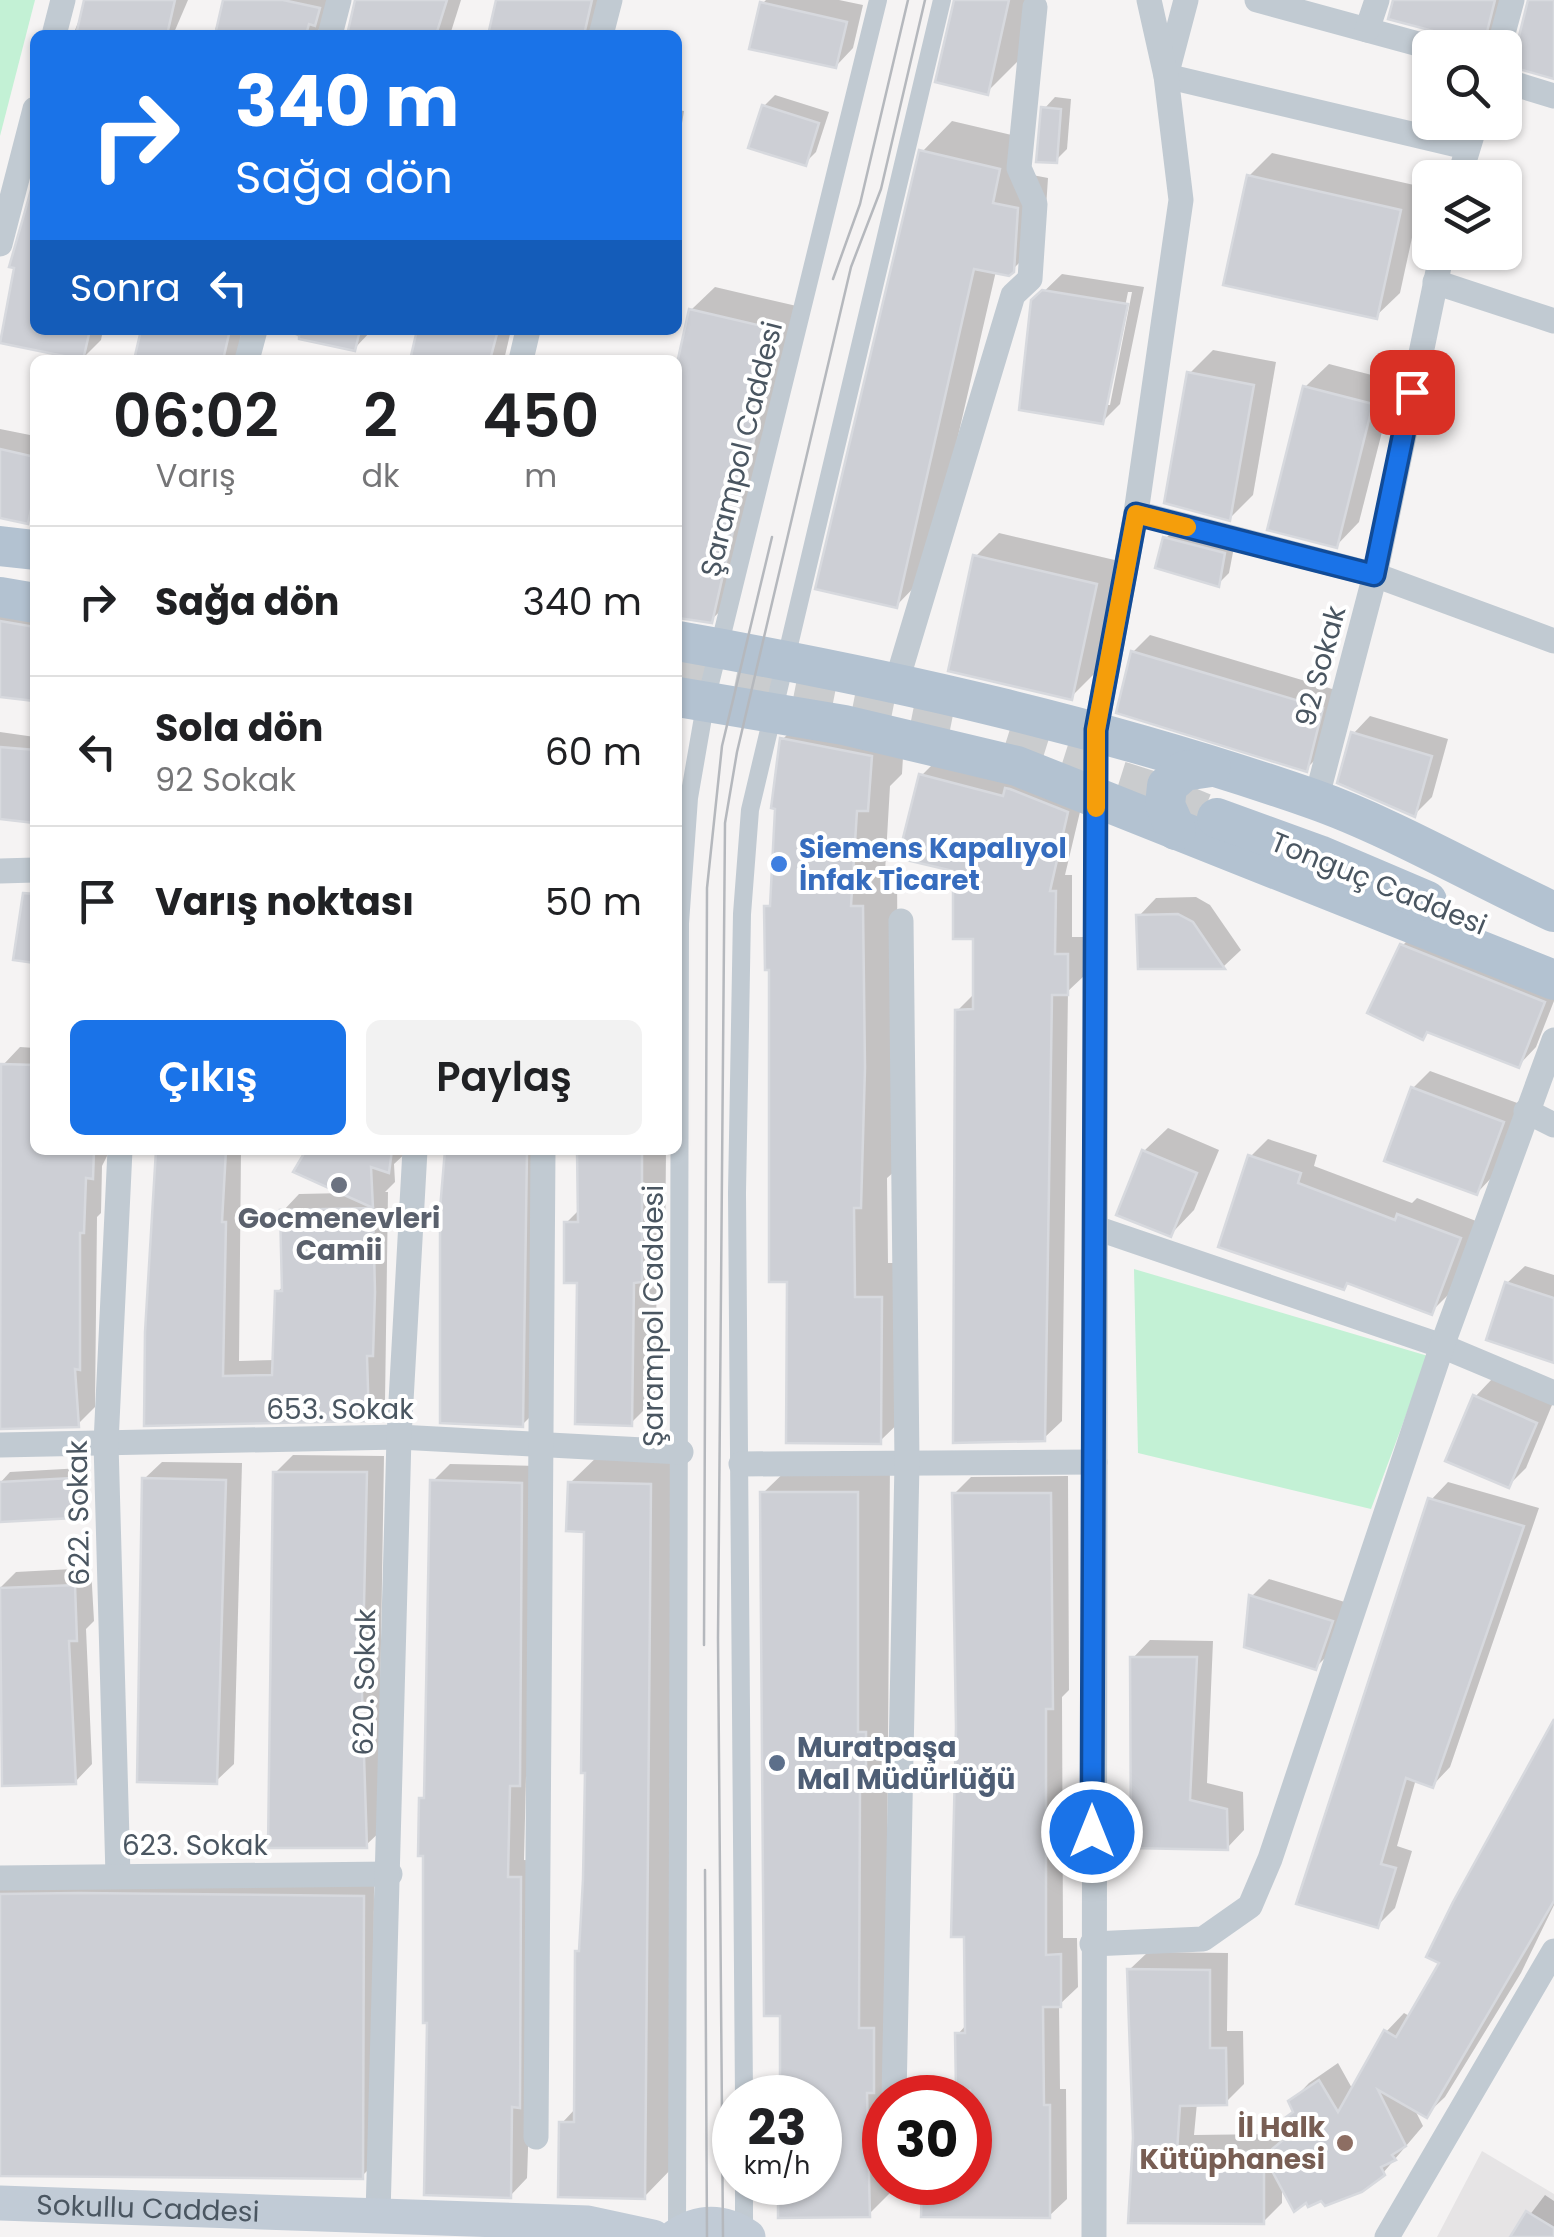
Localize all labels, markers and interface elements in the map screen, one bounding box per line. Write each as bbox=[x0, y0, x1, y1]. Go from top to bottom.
map controls bbox=[1412, 30, 1522, 270]
button: search bbox=[1412, 30, 1522, 140]
text: 340 m bbox=[235, 52, 459, 151]
icon: right bbox=[70, 70, 200, 200]
text: Sağa dön bbox=[235, 146, 453, 209]
button: layers bbox=[1412, 160, 1522, 270]
icon: left bbox=[201, 260, 256, 315]
text: Sonra bbox=[70, 261, 181, 314]
street label: Şarampol Caddesi bbox=[691, 317, 792, 581]
pin bbox=[1370, 350, 1455, 435]
icon: arrive bbox=[1385, 365, 1440, 420]
text: 06:02 bbox=[113, 374, 279, 458]
text: 2 bbox=[363, 374, 398, 458]
text: 450 bbox=[482, 374, 599, 458]
text: Varış bbox=[156, 453, 236, 498]
text: dk bbox=[361, 453, 400, 498]
text: m bbox=[524, 453, 557, 498]
icon: right bbox=[70, 574, 125, 629]
text: Sağa dön bbox=[155, 575, 339, 628]
text: 340 m bbox=[523, 575, 642, 628]
street label: 92 Sokak bbox=[1286, 601, 1355, 731]
text: Sola dön bbox=[155, 701, 323, 754]
icon: left bbox=[70, 724, 125, 779]
text: 60 m bbox=[545, 725, 642, 778]
text: 92 Sokak bbox=[155, 757, 296, 802]
street label: Tonguç Caddesi bbox=[1265, 822, 1493, 945]
place label: Siemens Kapalıyol İnfak Ticaret bbox=[799, 829, 1067, 900]
marker: Siemens Kapalıyol İnfak Ticaret bbox=[768, 853, 790, 875]
icon: arrive bbox=[70, 874, 125, 929]
text: Varış noktası bbox=[155, 875, 414, 928]
text: 50 m bbox=[545, 875, 642, 928]
button: Çıkış bbox=[70, 1020, 346, 1135]
button: Paylaş bbox=[366, 1020, 642, 1135]
marker: Gocmenevleri Camii bbox=[328, 1174, 350, 1196]
street label: Şarampol Caddesi bbox=[634, 1185, 673, 1447]
place label: Gocmenevleri Camii bbox=[238, 1199, 440, 1270]
street label: 653. Sokak bbox=[266, 1390, 414, 1429]
street label: 622. Sokak bbox=[58, 1439, 99, 1586]
street label: 620. Sokak bbox=[344, 1608, 385, 1756]
place label: Muratpaşa Mal Müdürlüğü bbox=[797, 1728, 1015, 1799]
marker: Muratpaşa Mal Müdürlüğü bbox=[766, 1752, 788, 1774]
position arrow bbox=[1040, 1780, 1144, 1884]
street label: 623. Sokak bbox=[122, 1826, 269, 1865]
speed limit sign: 30 bbox=[862, 2075, 992, 2205]
text: 23 bbox=[748, 2092, 806, 2163]
place label: İl Halk Kütüphanesi bbox=[1139, 2108, 1326, 2179]
marker: İl Halk Kütüphanesi bbox=[1334, 2132, 1356, 2154]
text: km/h bbox=[744, 2148, 810, 2183]
street label: Sokullu Caddesi bbox=[36, 2185, 260, 2232]

